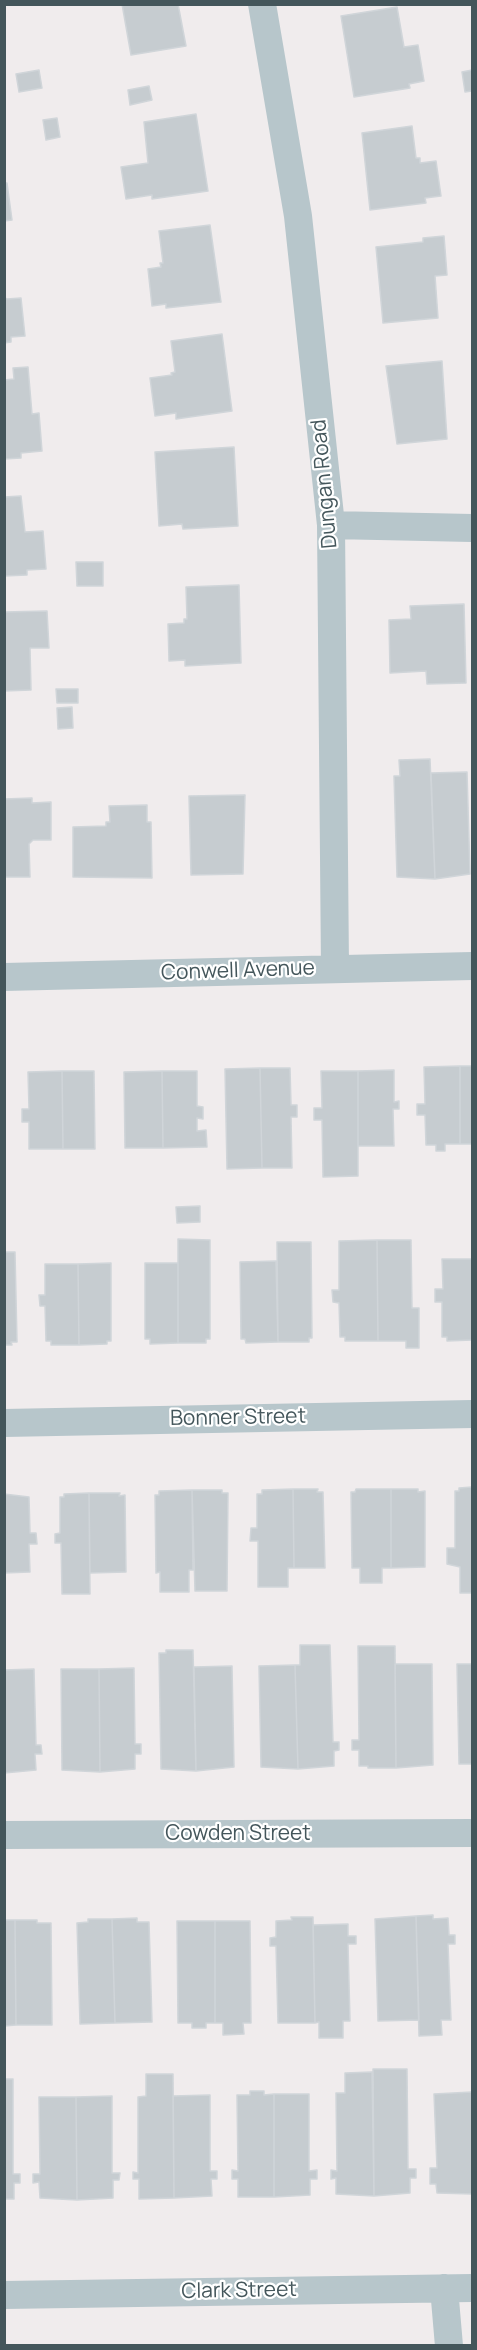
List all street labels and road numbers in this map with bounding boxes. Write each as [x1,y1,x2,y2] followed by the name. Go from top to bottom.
[307,418,343,550] street label: Dungan Road
[161,956,315,986] street label: Conwell Avenue
[170,1404,306,1432] street label: Bonner Street
[165,1821,311,1847] street label: Cowden Street
[181,2277,297,2305] street label: Clark Street

